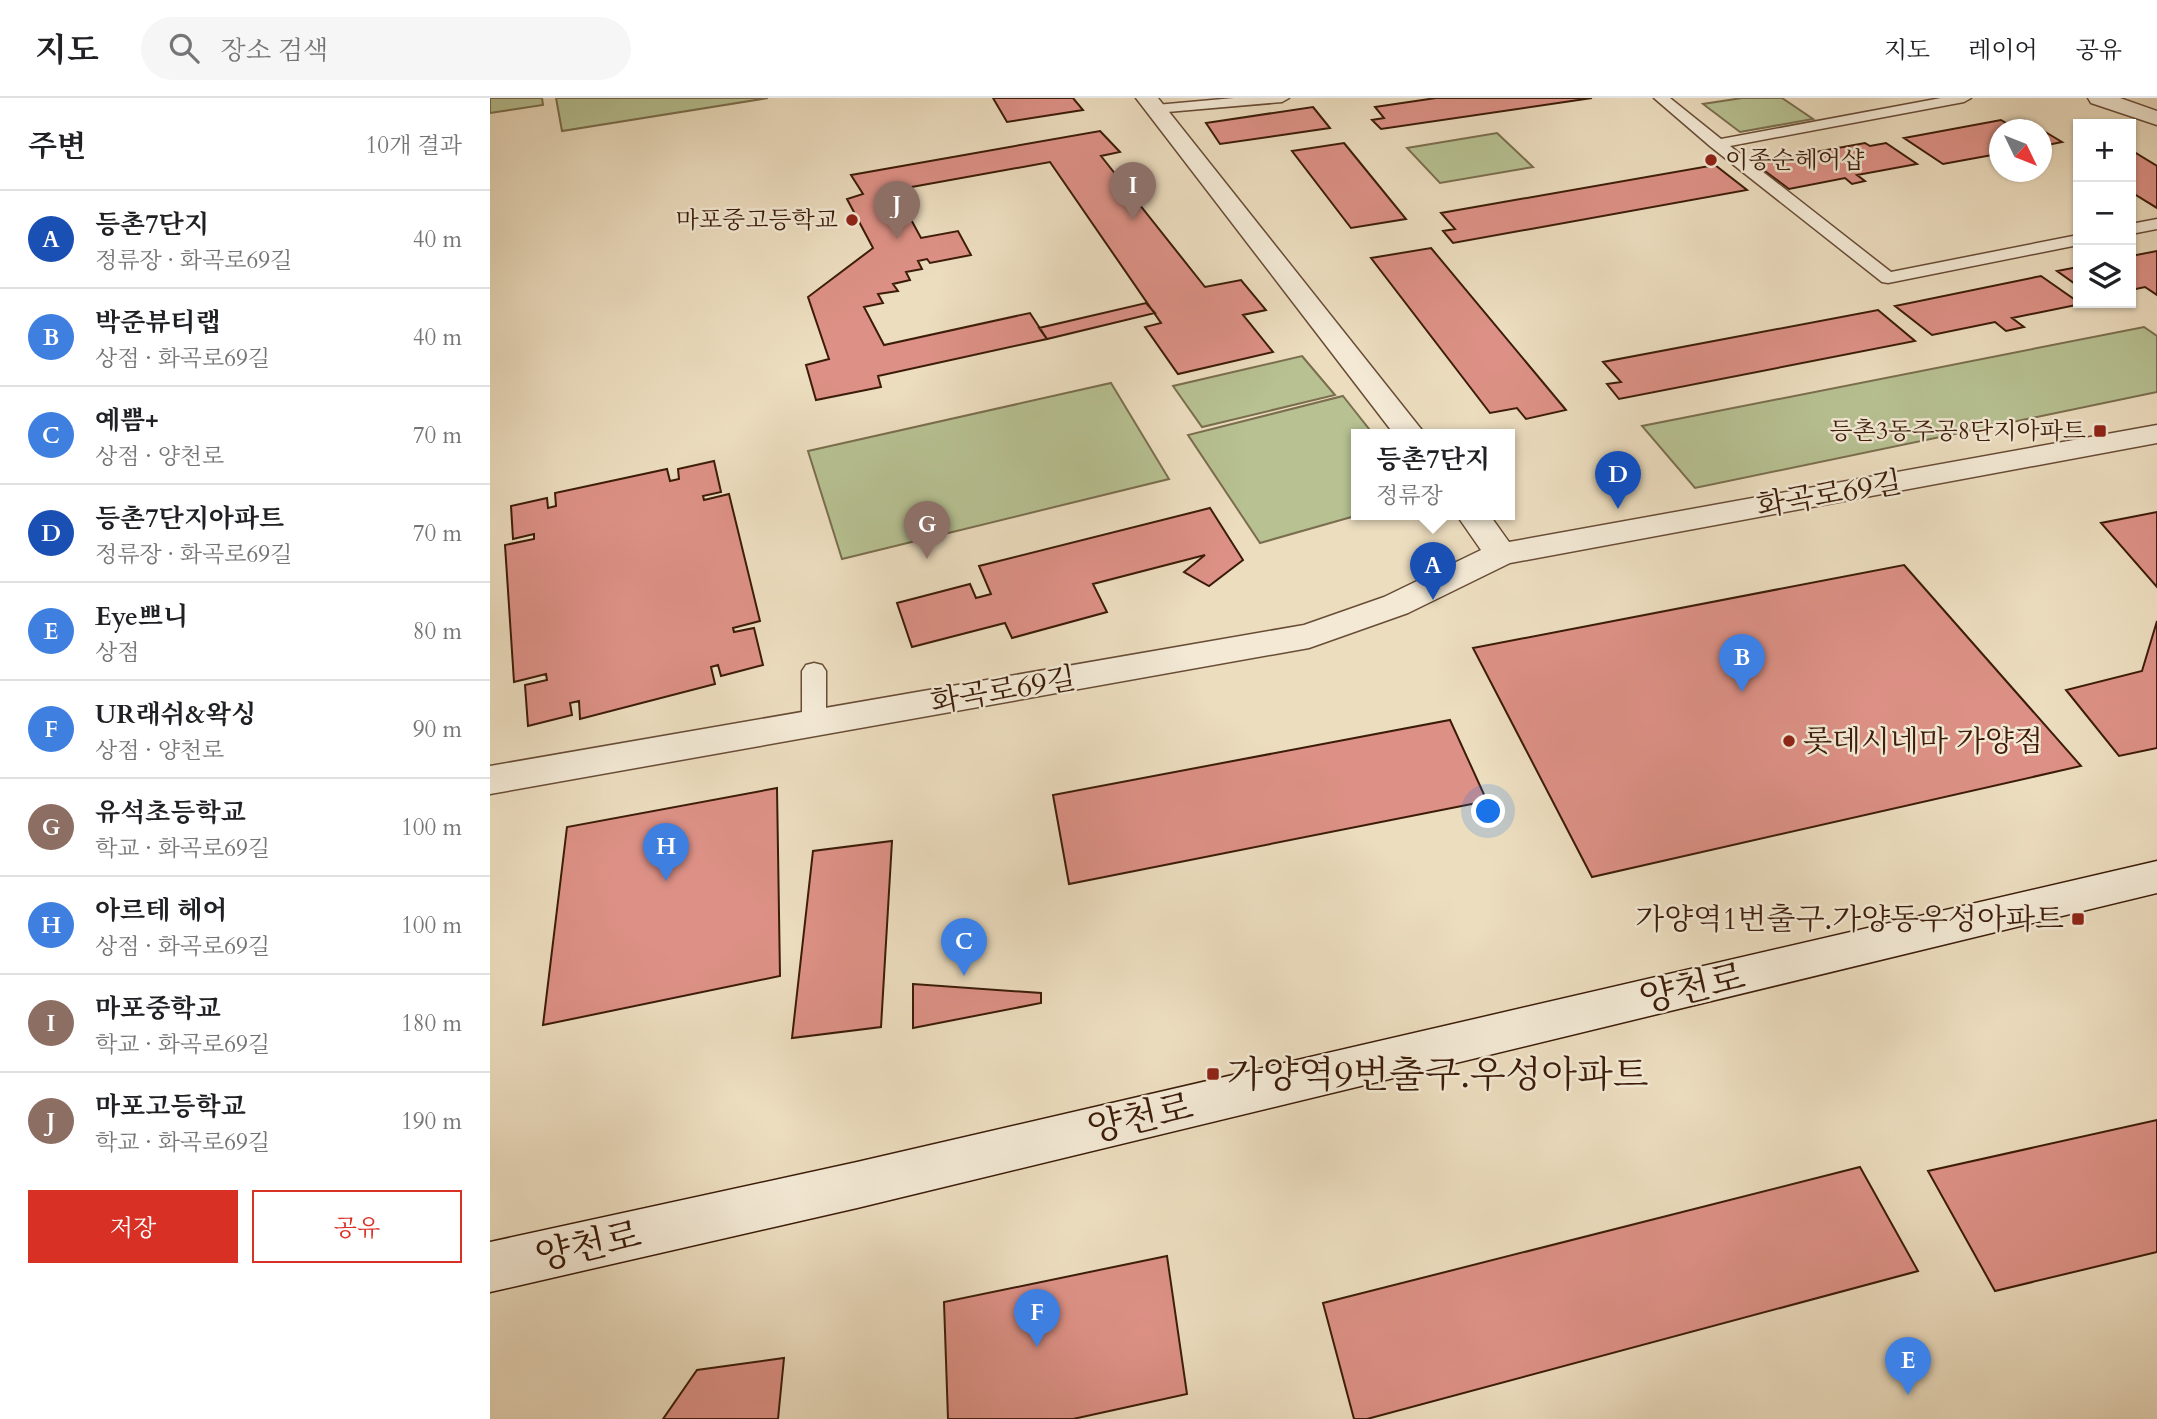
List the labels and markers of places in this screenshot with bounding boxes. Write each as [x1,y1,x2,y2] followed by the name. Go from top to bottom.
[1725,144,1865,177] place label: 이종순헤어샵
[1703,152,1719,168] marker: 이종순헤어샵
[1110,162,1156,220] pin: I
[874,181,920,239] pin: J
[676,204,838,237] place label: 마포중고등학교
[844,212,860,228] marker: 마포중고등학교
[1830,415,2086,448] place label: 등촌3동주공8단지아파트
[2092,423,2108,439] marker: 등촌3동주공8단지아파트
[1595,451,1641,509] pin: D
[904,501,950,559] pin: G
[1410,542,1456,600] pin: A
[1719,634,1765,692] pin: B
[1803,721,2043,762] place label: 롯데시네마 가양점
[1781,733,1797,749] marker: 롯데시네마 가양점
[643,823,689,881] pin: H
[1635,899,2064,940] place label: 가양역1번출구.가양동우성아파트
[2070,911,2086,927] marker: 가양역1번출구.가양동우성아파트
[941,918,987,976] pin: C
[1227,1050,1649,1100] place label: 가양역9번출구.우성아파트
[1205,1066,1221,1082] marker: 가양역9번출구.우성아파트
[1014,1289,1060,1347] pin: F
[1885,1337,1931,1395] pin: E

